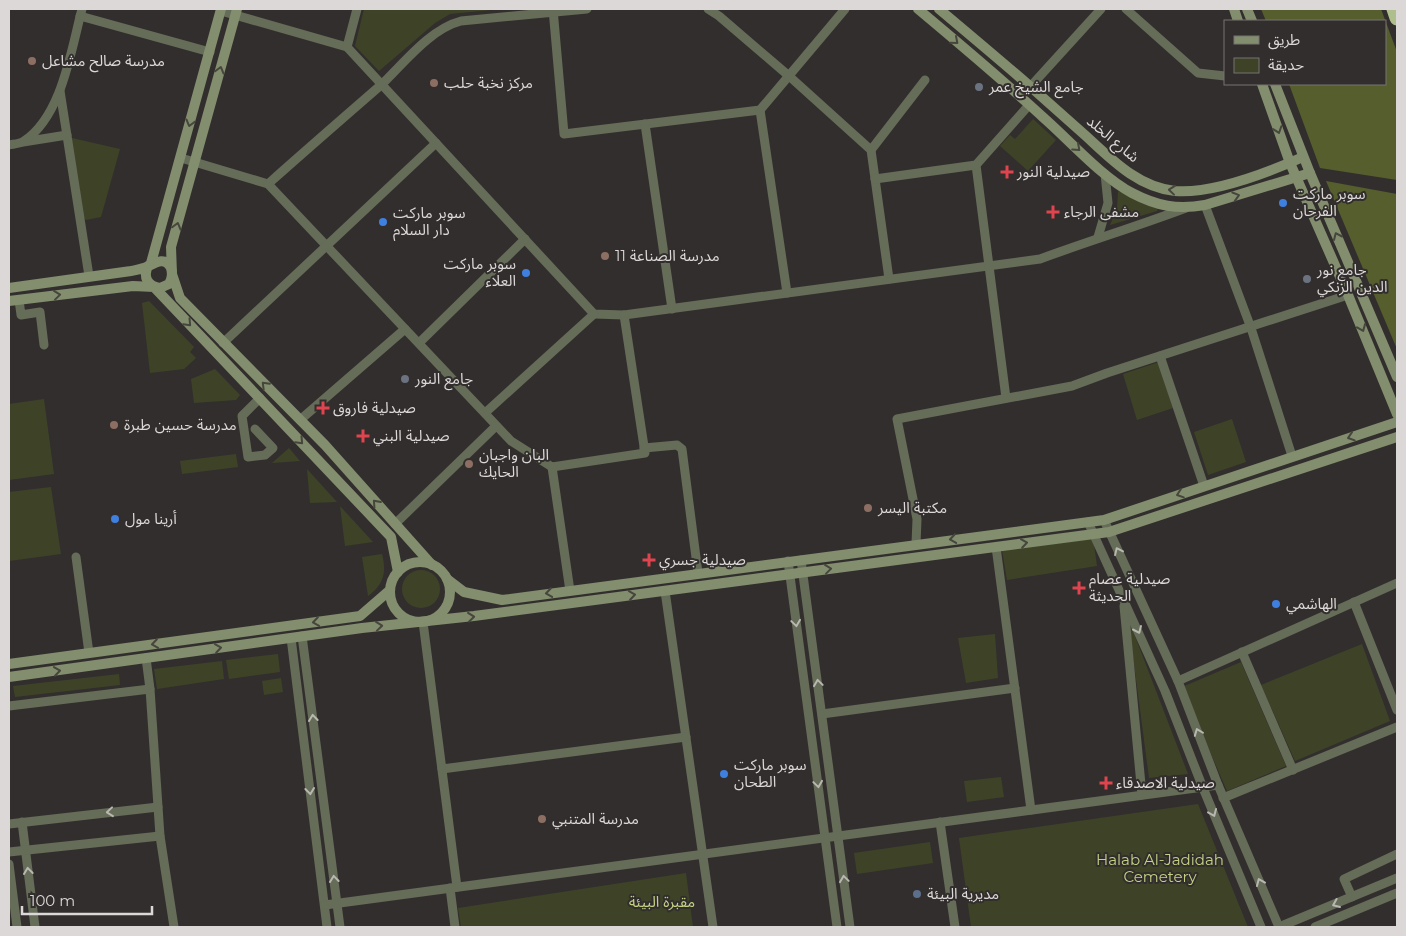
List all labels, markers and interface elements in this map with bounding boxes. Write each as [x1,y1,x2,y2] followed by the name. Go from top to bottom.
[1224,20,1386,85] legend
[1268,30,1300,50] text: طريق
[949,35,958,43] one-way arrow
[42,51,165,73] place label: مدرسة صالح مشاعل
[26,55,38,67] marker: مدرسة صالح مشاعل
[1268,55,1304,74] text: حديقة
[215,66,225,74] one-way arrow
[444,73,533,92] place label: مركز نخبة حلب
[428,77,440,89] marker: مركز نخبة حلب
[988,77,1084,99] place label: جامع الشيخ عمر
[973,81,985,93] marker: جامع الشيخ عمر
[1081,111,1144,168] street label: شارع الخلد
[185,119,196,128] one-way arrow
[1272,125,1282,133] one-way arrow
[1071,142,1080,151] one-way arrow
[1016,162,1090,181] place label: صيدلية النور
[1001,166,1013,178] marker: صيدلية النور
[1293,184,1366,220] place label: سوبر ماركت الفرحان
[1168,185,1176,196] one-way arrow
[1232,191,1240,201] one-way arrow
[1277,197,1289,209] marker: سوبر ماركت الفرحان
[1064,202,1139,221] place label: مشفى الرجاء
[393,203,466,241] place label: سوبر ماركت دار السلام
[1046,205,1060,219] marker: مشفى الرجاء
[377,216,389,228] marker: سوبر ماركت دار السلام
[171,222,182,231] one-way arrow
[1332,232,1343,241] one-way arrow
[615,246,720,265] place label: مدرسة الصناعة 11
[599,250,611,262] marker: مدرسة الصناعة 11
[444,254,516,290] place label: سوبر ماركت العلاء
[1316,260,1387,298] place label: جامع نور الدين الزنكي
[520,267,532,279] marker: سوبر ماركت العلاء
[1301,273,1313,285] marker: جامع نور الدين الزنكي
[53,290,61,301] one-way arrow
[182,317,191,326] one-way arrow
[1355,323,1366,332] one-way arrow
[414,369,473,391] place label: جامع النور
[399,373,411,385] marker: جامع النور
[262,382,271,391] one-way arrow
[333,398,416,417] place label: صيدلية فاروق
[317,402,329,414] marker: صيدلية فاروق
[124,415,237,434] place label: مدرسة حسين طبرة
[108,419,120,431] marker: مدرسة حسين طبرة
[373,426,450,447] place label: صيدلية البني
[357,430,369,442] marker: صيدلية البني
[1347,431,1356,441] one-way arrow
[294,435,303,444] one-way arrow
[479,445,549,481] place label: البان واجبان الحايك
[463,458,475,470] marker: البان واجبان الحايك
[1177,488,1185,498] one-way arrow
[877,498,947,517] place label: مكتبة اليسر
[373,499,382,508] one-way arrow
[862,502,874,514] marker: مكتبة اليسر
[125,509,177,528] place label: أرينا مول
[109,513,121,525] marker: أرينا مول
[949,534,958,544] one-way arrow
[1020,539,1028,549] one-way arrow
[1115,548,1125,557] one-way arrow
[659,550,746,571] place label: صيدلية جسري
[643,554,655,566] marker: صيدلية جسري
[824,564,832,575] one-way arrow
[1089,569,1170,605] place label: صيدلية عصام الحديثة
[1073,582,1085,594] marker: صيدلية عصام الحديثة
[545,587,553,598] one-way arrow
[628,591,637,601] one-way arrow
[1286,594,1337,615] place label: الهاشمي
[1270,598,1282,610] marker: الهاشمي
[468,612,476,623] one-way arrow
[312,616,320,627] one-way arrow
[791,618,801,627] one-way arrow
[375,621,383,632] one-way arrow
[1131,625,1142,634] one-way arrow
[151,638,159,649] one-way arrow
[214,643,222,654] one-way arrow
[53,666,61,676] one-way arrow
[813,679,824,687] one-way arrow
[308,713,319,721] one-way arrow
[1194,728,1204,737] one-way arrow
[734,755,807,791] place label: سوبر ماركت الطحان
[718,768,730,780] marker: سوبر ماركت الطحان
[1116,773,1215,792] place label: صيدلية الاصدقاء
[1100,777,1112,789] marker: صيدلية الاصدقاء
[812,780,823,788] one-way arrow
[304,787,315,795] one-way arrow
[106,806,114,817] one-way arrow
[1207,808,1218,817] one-way arrow
[552,809,639,830] place label: مدرسة المتنبي
[536,813,548,825] marker: مدرسة المتنبي
[1096,850,1224,886] park label: Halab Al-Jadidah Cemetery
[23,867,34,875] one-way arrow
[329,875,340,883] one-way arrow
[839,875,850,883] one-way arrow
[1255,878,1266,887] one-way arrow
[22,884,152,916] scale bar
[927,884,999,903] place label: مديرية البيئة
[911,888,923,900] marker: مديرية البيئة
[30,891,75,910] text: 100 m
[629,892,695,911] park label: مقبرة البيئة
[1332,897,1341,908] one-way arrow

